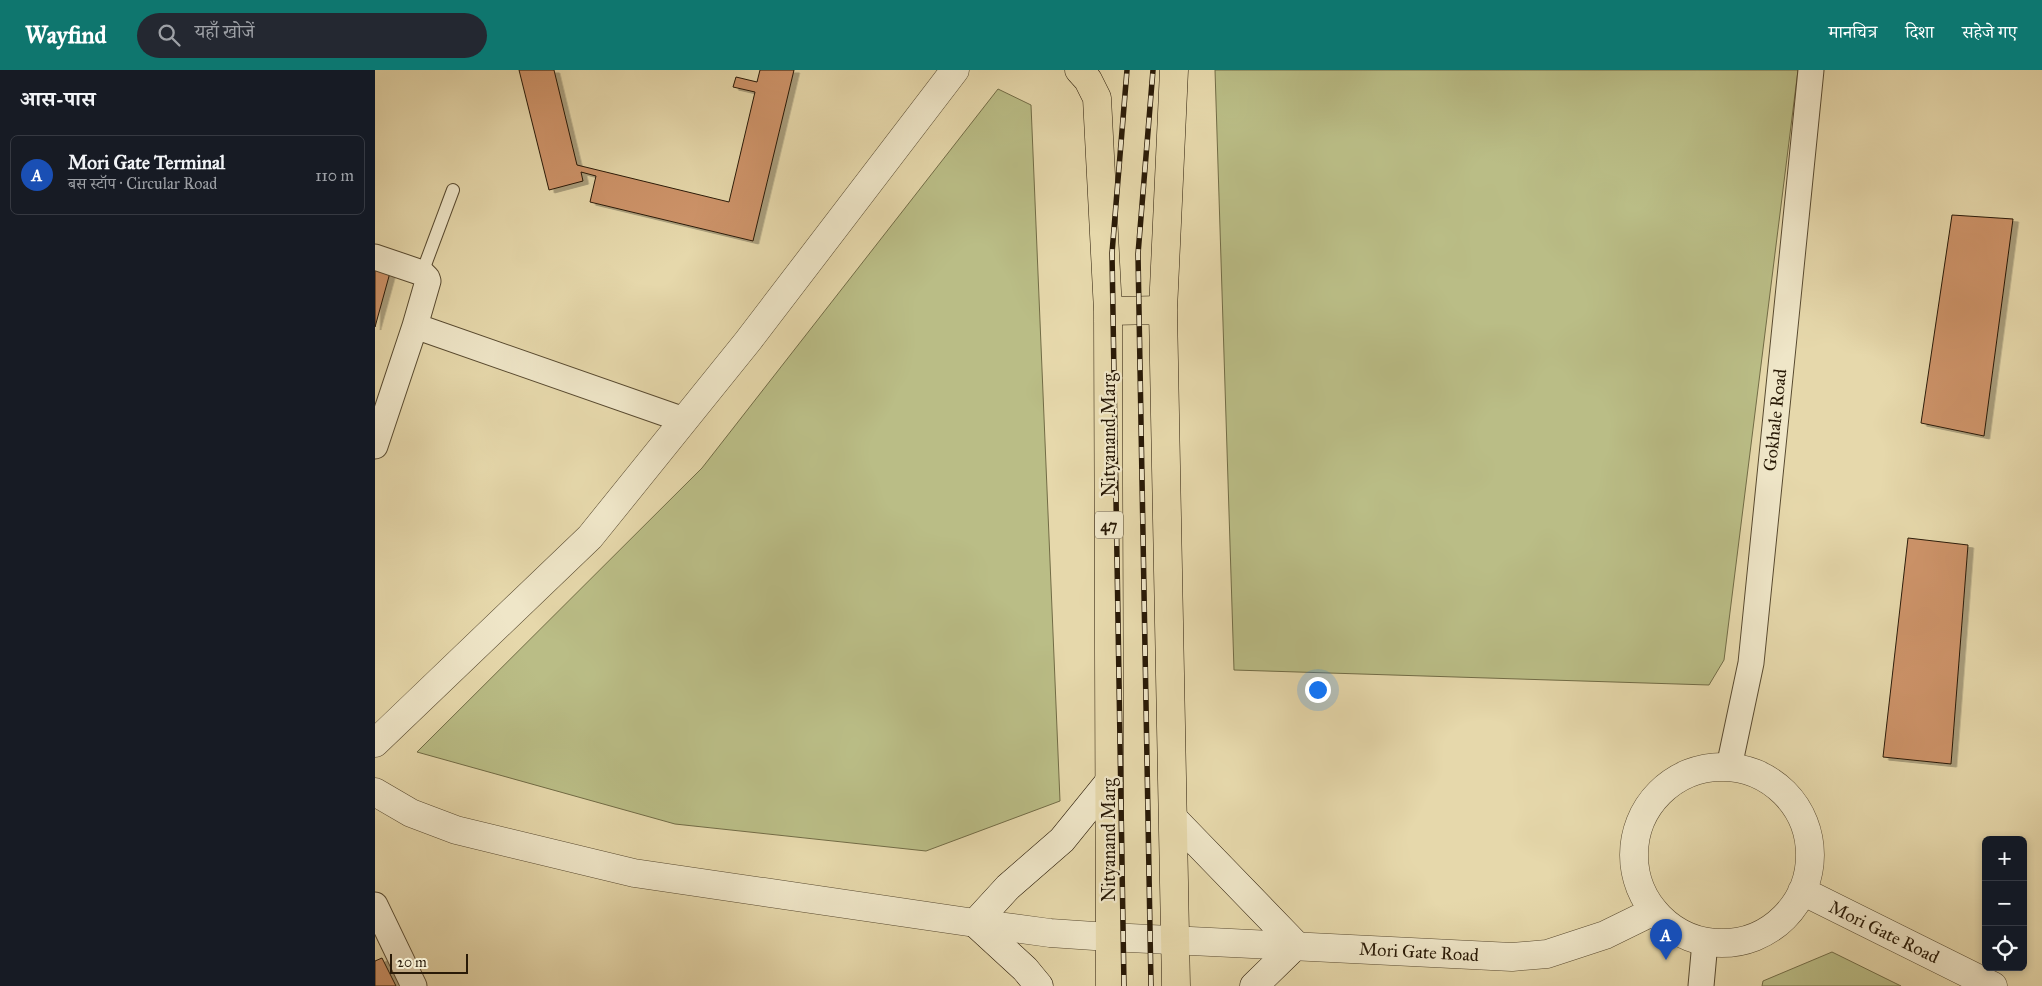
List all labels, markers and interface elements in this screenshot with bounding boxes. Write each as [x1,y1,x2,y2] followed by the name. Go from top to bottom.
[137,13,487,58] search box
[25,20,107,50] text: Wayfind
[195,20,254,43] text: यहाँ खोजें
[155,21,183,49] icon: search
[1829,21,1877,43] text: मानचित्र
[1905,21,1934,43] text: दिशा
[1962,21,2017,43] text: सहेजे गए
[20,86,95,112] text: आस-पास
[68,151,225,174] text: Mori Gate Terminal
[32,166,42,185] text: A
[315,166,354,185] text: 110 m
[68,174,217,193] text: बस स्टॉप · Circular Road
[1759,368,1791,472] street label: Gokhale Road
[1098,373,1121,497] street label: Nityanand Marg
[1095,512,1123,538] road number: 47
[1305,677,1331,703] your location
[1098,778,1121,902] street label: Nityanand Marg
[1982,836,2027,971] map controls
[1982,836,2027,881] button: +
[1982,881,2027,926] button: −
[1825,896,1943,968] street label: Mori Gate Road
[1650,919,1682,960] pin: A
[1982,926,2027,971] button: locate
[1359,938,1479,966] street label: Mori Gate Road
[390,951,467,974] scale bar
[397,954,427,971] text: 20 m

